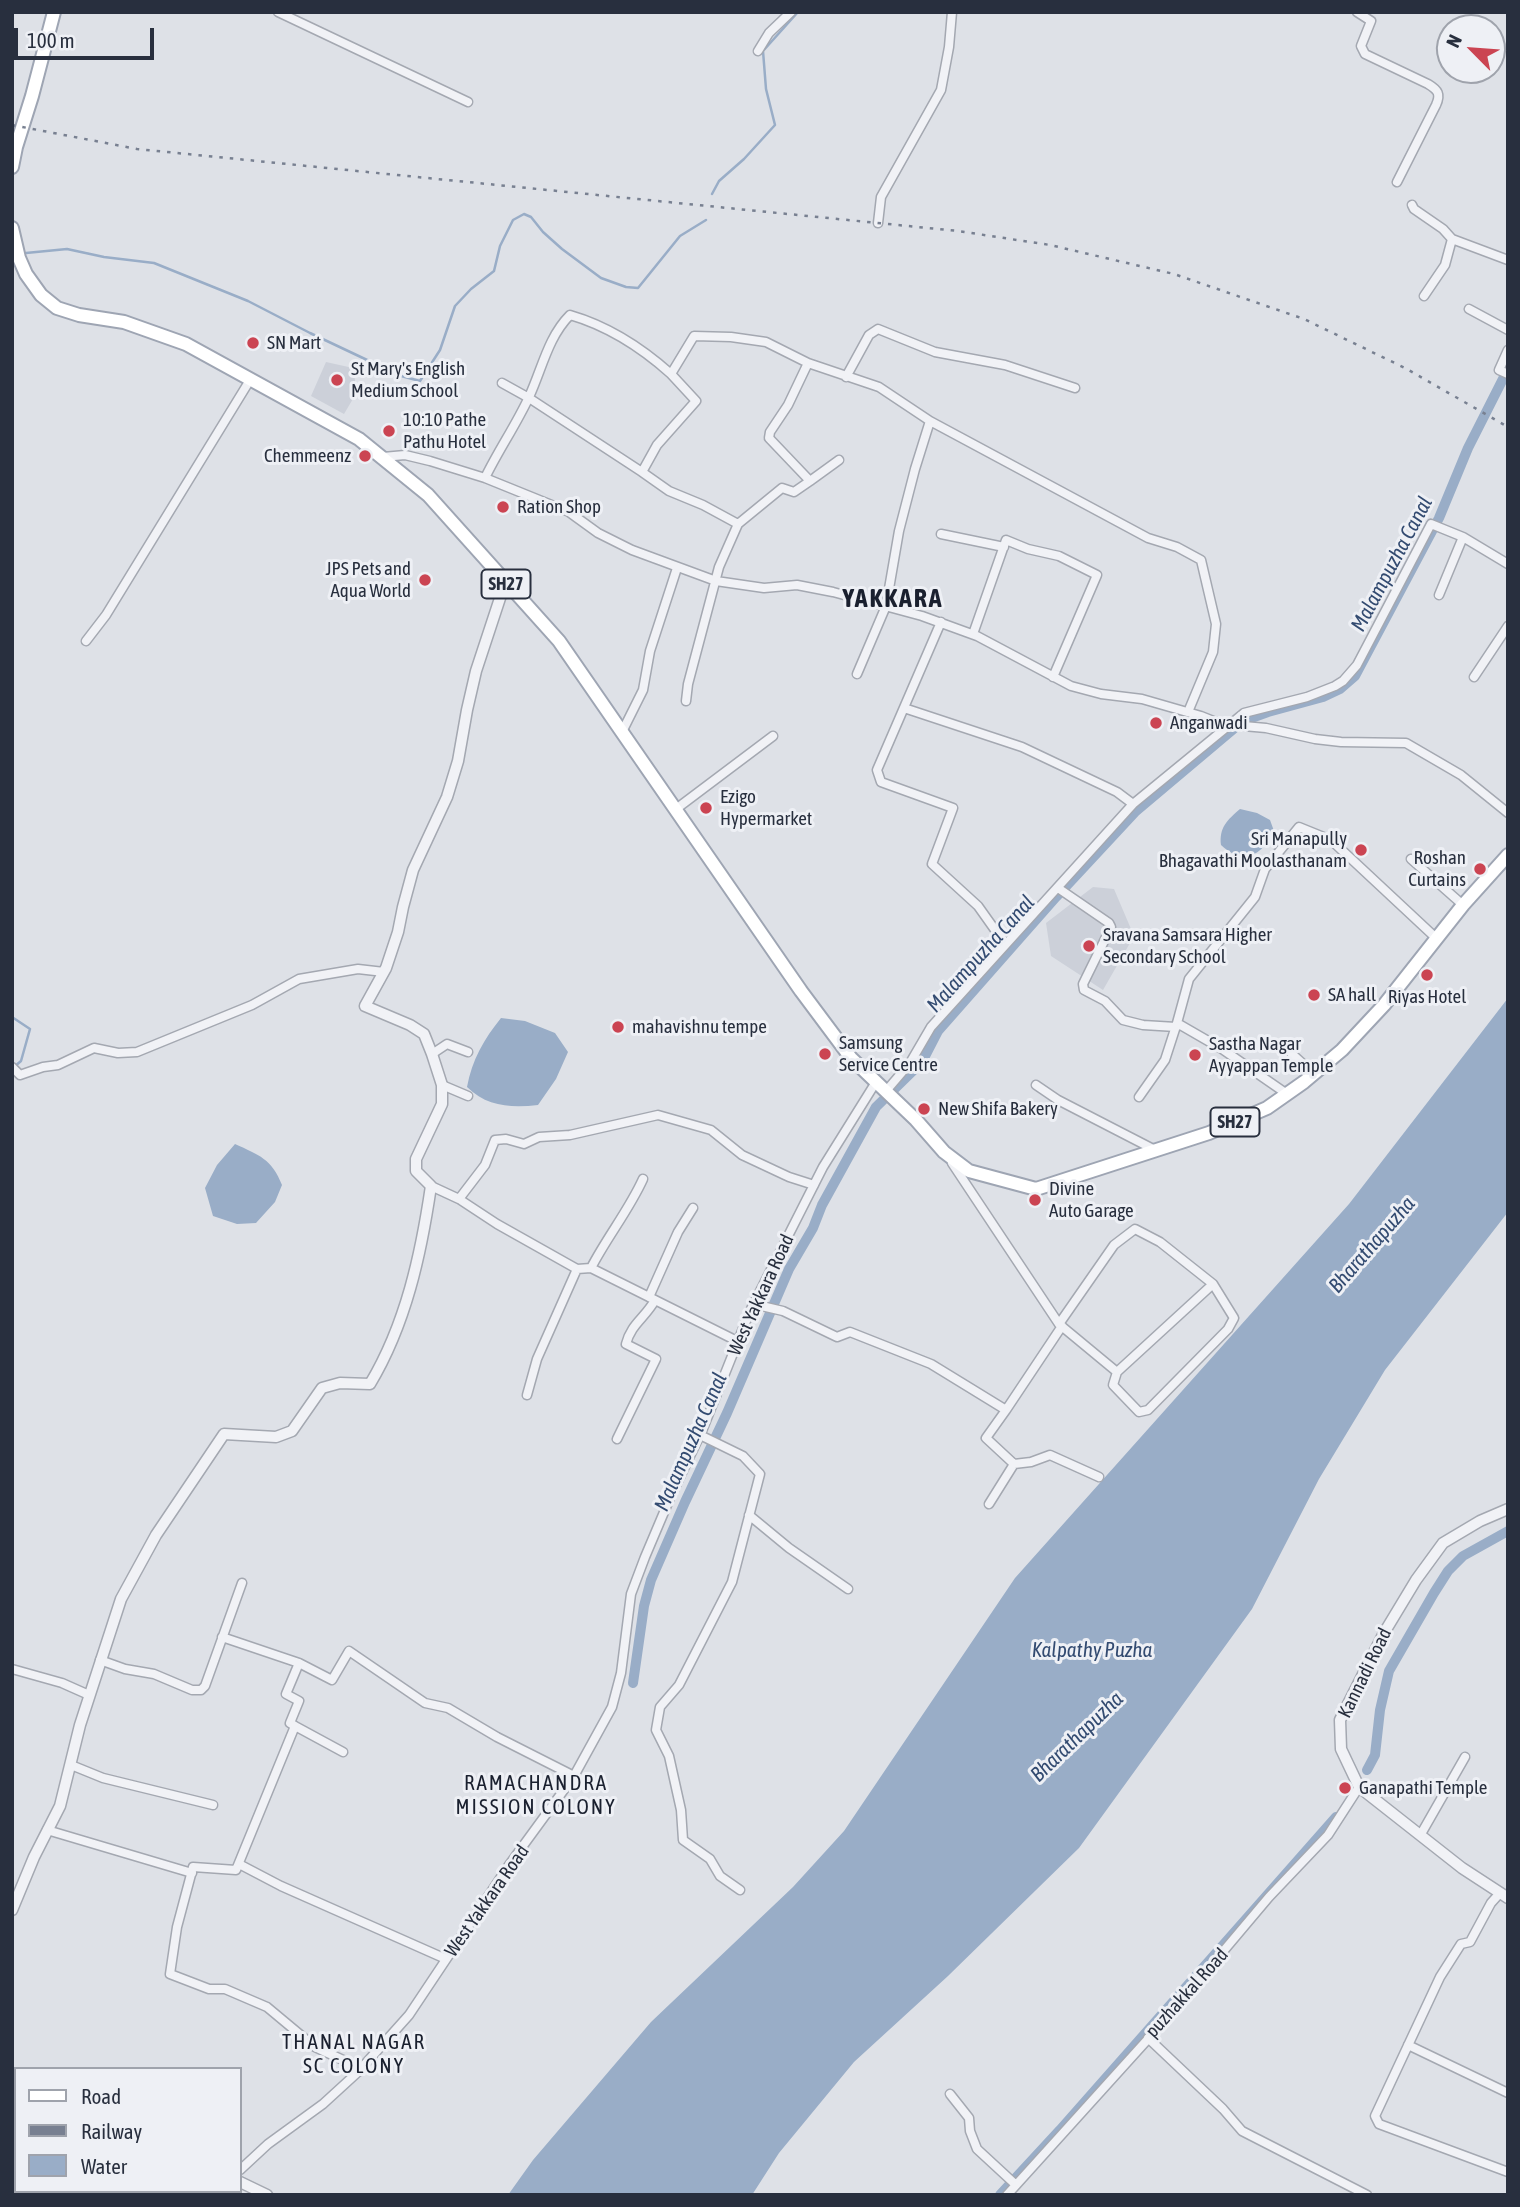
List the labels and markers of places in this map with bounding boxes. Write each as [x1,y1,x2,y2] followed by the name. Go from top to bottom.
[267,332,321,354] place label: SN Mart
[245,335,261,351] marker: SN Mart
[351,358,465,402] place label: St Mary's English Medium School
[329,372,345,388] marker: St Mary's English Medium School
[403,409,486,453] place label: 10:10 Pathe Pathu Hotel
[381,423,397,439] marker: 10:10 Pathe Pathu Hotel
[264,445,351,467] place label: Chemmeenz
[357,448,373,464] marker: Chemmeenz
[517,496,601,518] place label: Ration Shop
[495,499,511,515] marker: Ration Shop
[325,558,411,602] place label: JPS Pets and Aqua World
[417,572,433,588] marker: JPS Pets and Aqua World
[1170,712,1248,734] place label: Anganwadi
[1148,715,1164,731] marker: Anganwadi
[720,786,812,830] place label: Ezigo Hypermarket
[698,800,714,816] marker: Ezigo Hypermarket
[1159,828,1347,872] place label: Sri Manapully Bhagavathi Moolasthanam
[1353,842,1369,858] marker: Sri Manapully Bhagavathi Moolasthanam
[1408,847,1466,891] place label: Roshan Curtains
[1472,861,1488,877] marker: Roshan Curtains
[1103,924,1272,968] place label: Sravana Samsara Higher Secondary School
[1081,938,1097,954] marker: Sravana Samsara Higher Secondary School
[1419,967,1435,983] marker: Riyas Hotel
[1328,984,1376,1006] place label: SA hall
[1388,986,1466,1008] place label: Riyas Hotel
[1306,987,1322,1003] marker: SA hall
[632,1016,767,1038] place label: mahavishnu tempe
[610,1019,626,1035] marker: mahavishnu tempe
[839,1032,938,1076] place label: Samsung Service Centre
[1209,1033,1333,1077] place label: Sastha Nagar Ayyappan Temple
[817,1046,833,1062] marker: Samsung Service Centre
[1187,1047,1203,1063] marker: Sastha Nagar Ayyappan Temple
[938,1098,1058,1120] place label: New Shifa Bakery
[916,1101,932,1117] marker: New Shifa Bakery
[1049,1178,1134,1222] place label: Divine Auto Garage
[1027,1192,1043,1208] marker: Divine Auto Garage
[1359,1777,1487,1799] place label: Ganapathi Temple
[1337,1780,1353,1796] marker: Ganapathi Temple

